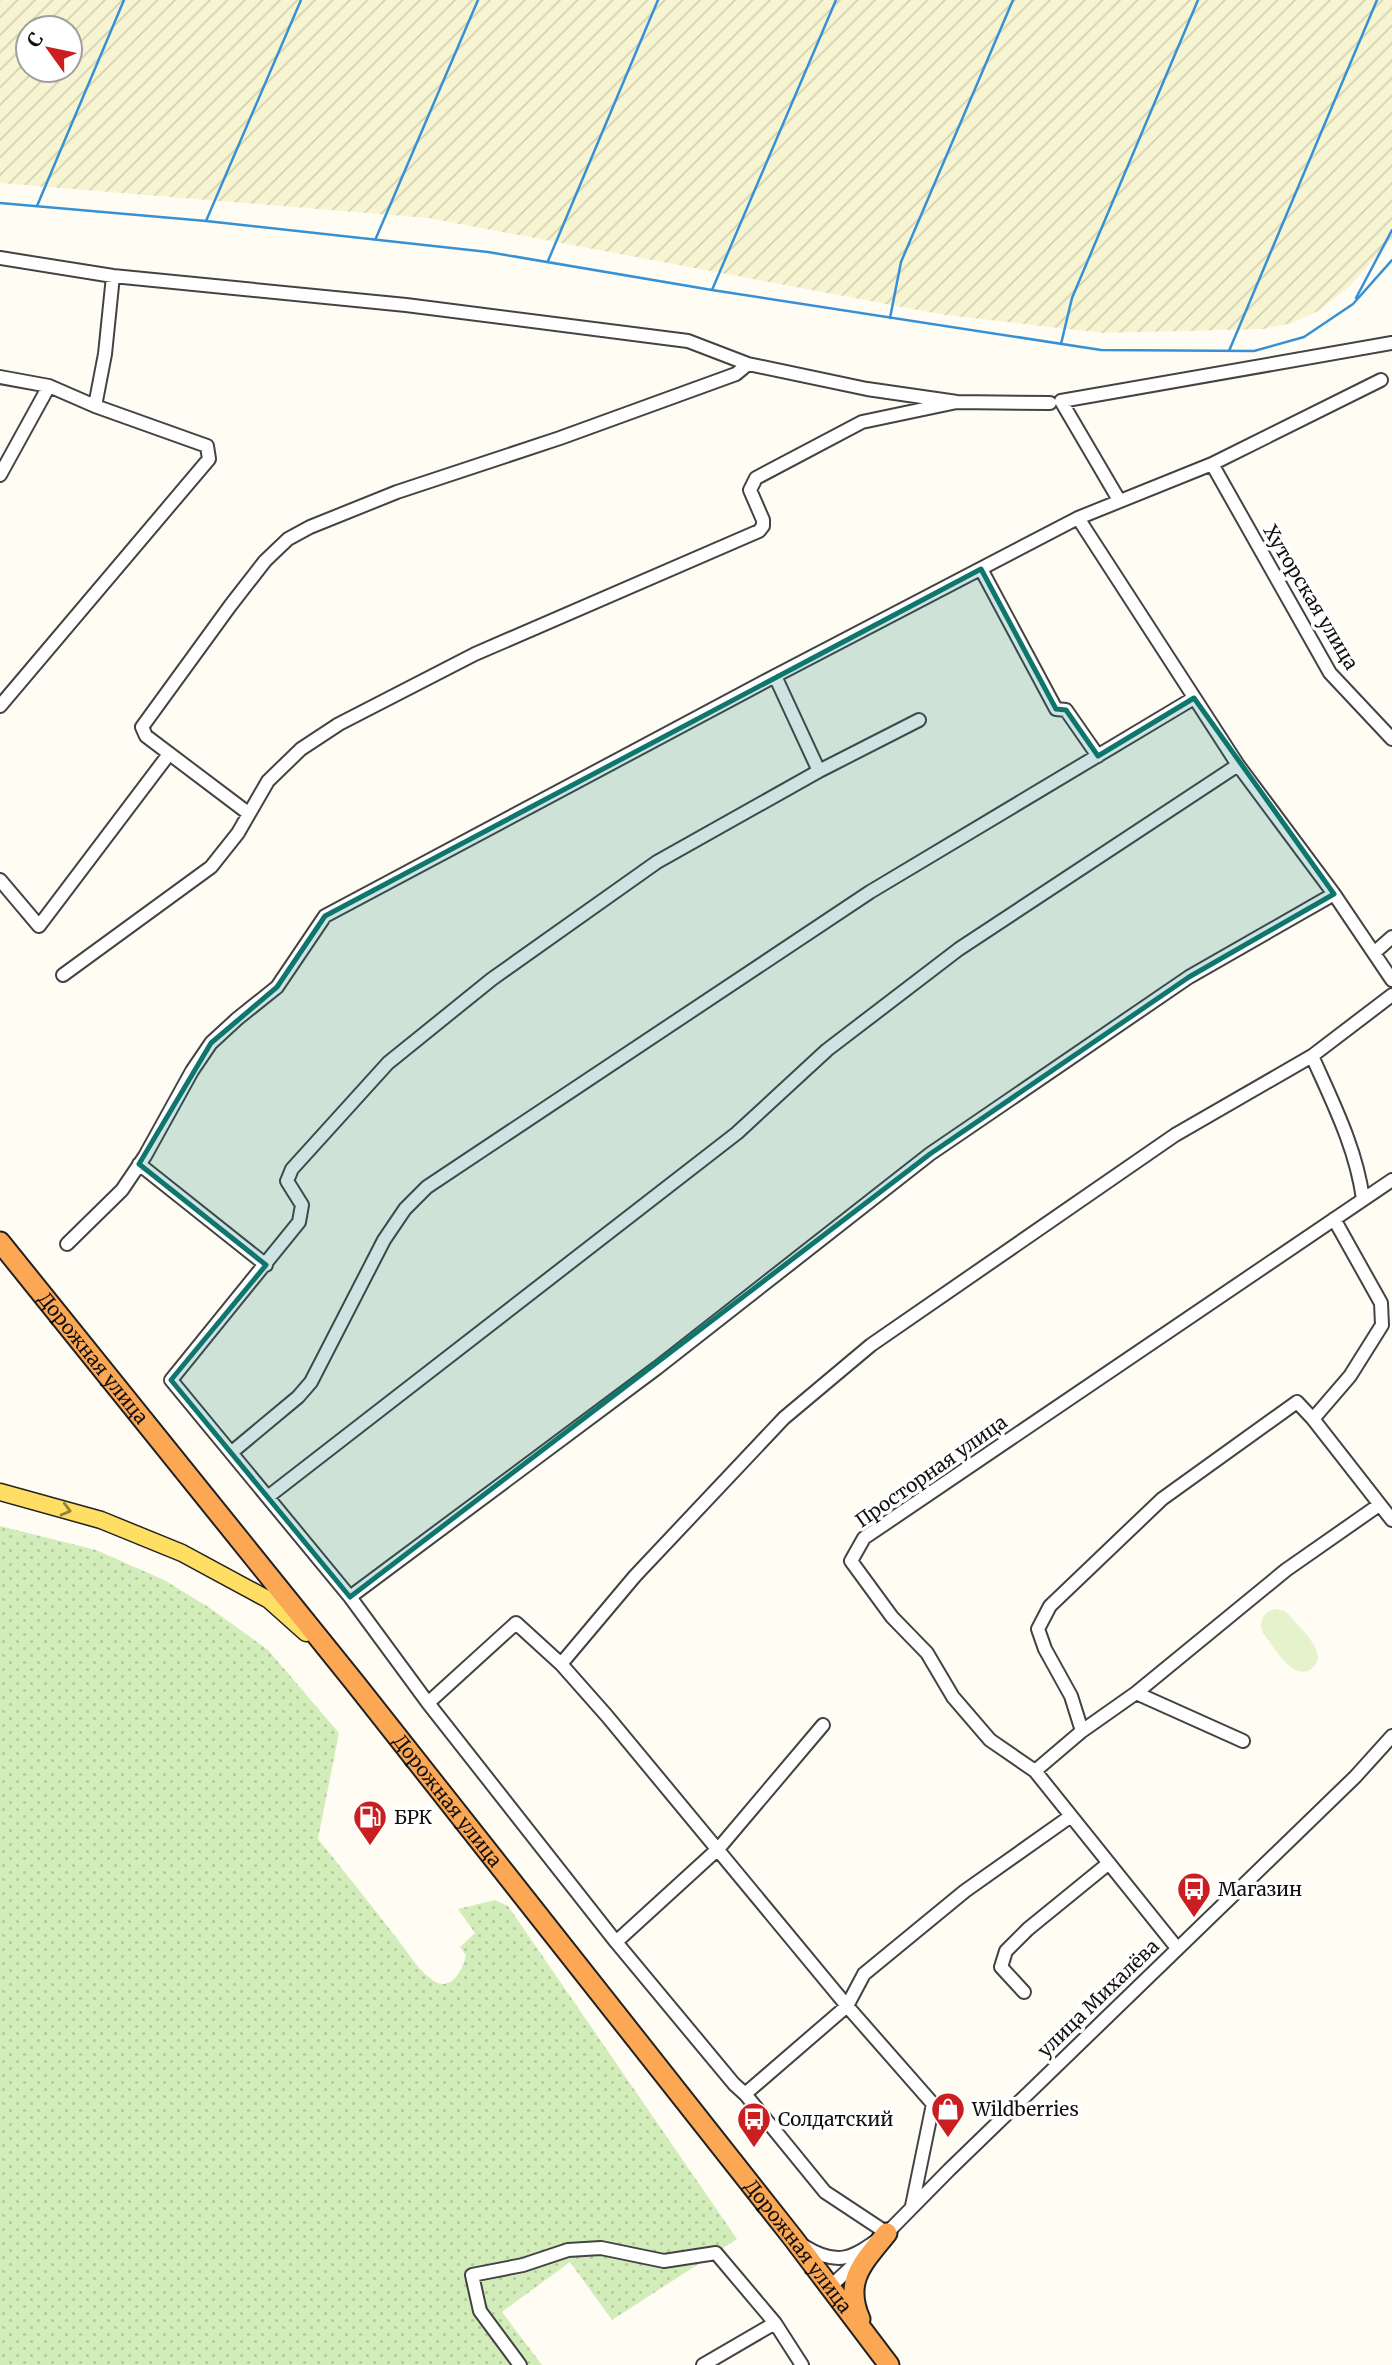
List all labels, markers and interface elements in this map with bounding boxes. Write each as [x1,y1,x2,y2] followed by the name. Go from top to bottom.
[14,14,84,84] north arrow
[21,28,48,52] text: С
[1258,520,1364,674] street label: Хуторская улица
[33,1287,154,1429] street label: Дорожная улица
[851,1410,1011,1532] street label: Просторная улица
[59,1502,71,1516] one-way arrow
[388,1730,507,1872] street label: Дорожная улица
[351,1798,389,1847] fuel station icon: БРК
[394,1805,433,1829] place label: БРК
[1175,1870,1213,1919] bus stop icon: Магазин
[1218,1877,1302,1901] place label: Магазин
[1032,1934,1164,2062] street label: улица Михалёва
[929,2090,967,2139] shop icon: Wildberries
[971,2097,1079,2121] place label: Wildberries
[735,2100,773,2149] bus stop icon: Солдатский
[778,2107,894,2131] place label: Солдатский
[739,2175,857,2318] street label: Дорожная улица

